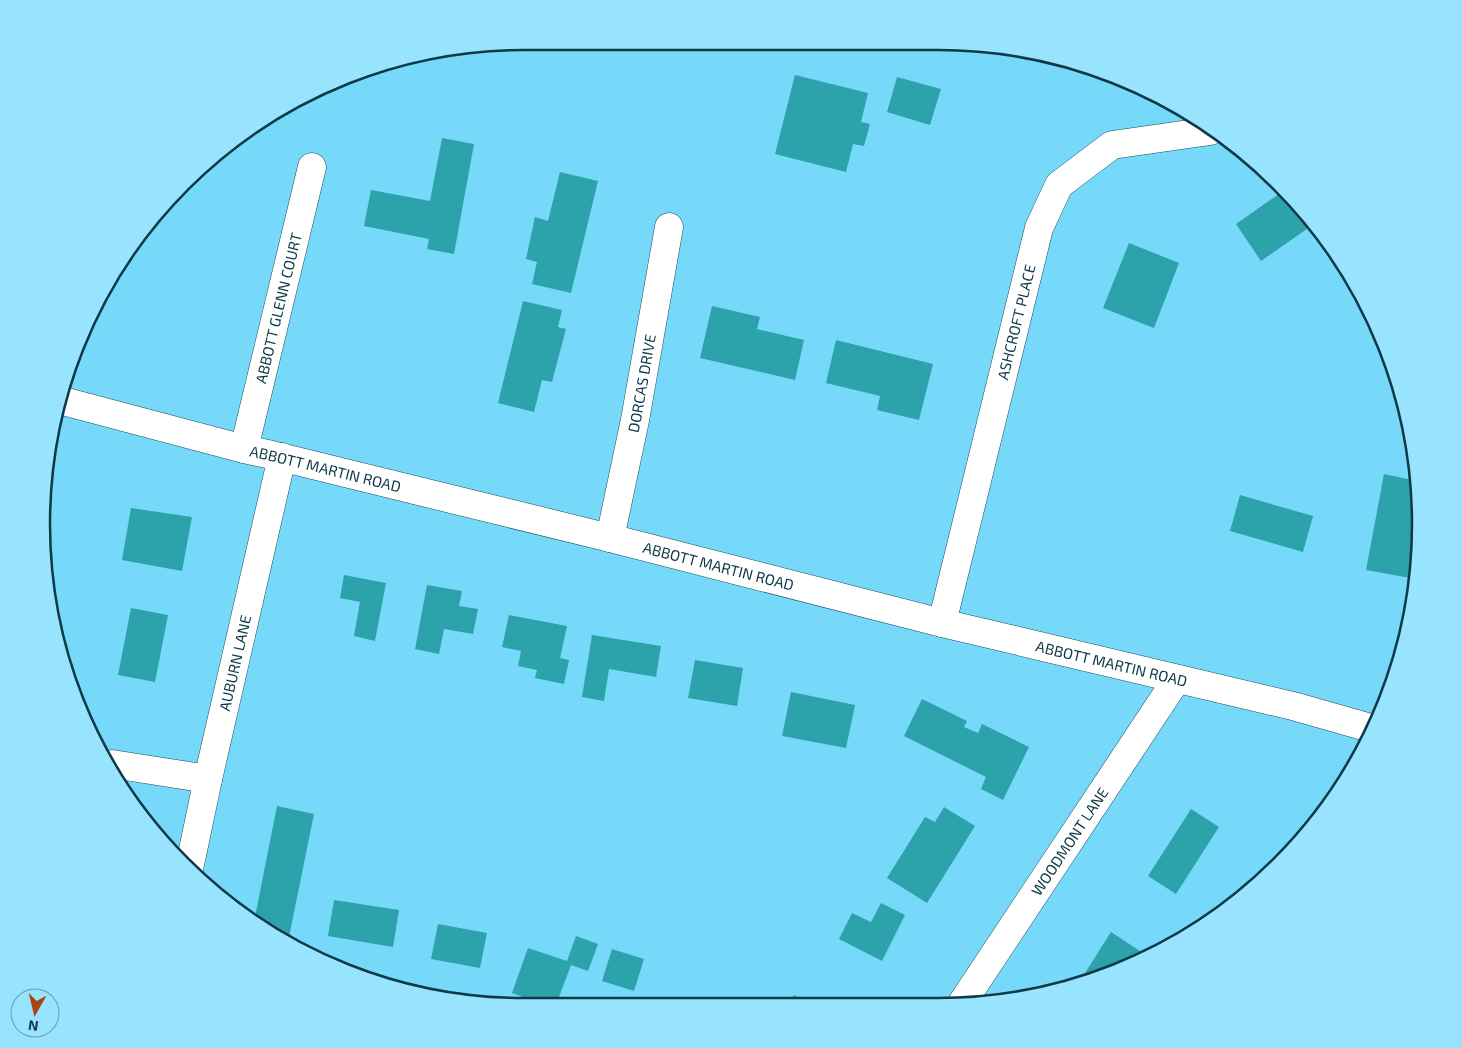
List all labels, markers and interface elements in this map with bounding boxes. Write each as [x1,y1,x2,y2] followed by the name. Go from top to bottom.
[251,231,305,385] street label: ABBOTT GLENN COURT
[993,262,1039,382] street label: ASHCROFT PLACE
[624,333,659,434] street label: DORCAS DRIVE
[248,442,403,495] street label: ABBOTT MARTIN ROAD
[641,538,796,594] street label: ABBOTT MARTIN ROAD
[215,613,254,713] street label: AUBURN LANE
[1034,637,1189,690] street label: ABBOTT MARTIN ROAD
[1027,784,1112,899] street label: WOODMONT LANE
[10,988,60,1038] north arrow
[27,1017,39,1035] text: N

